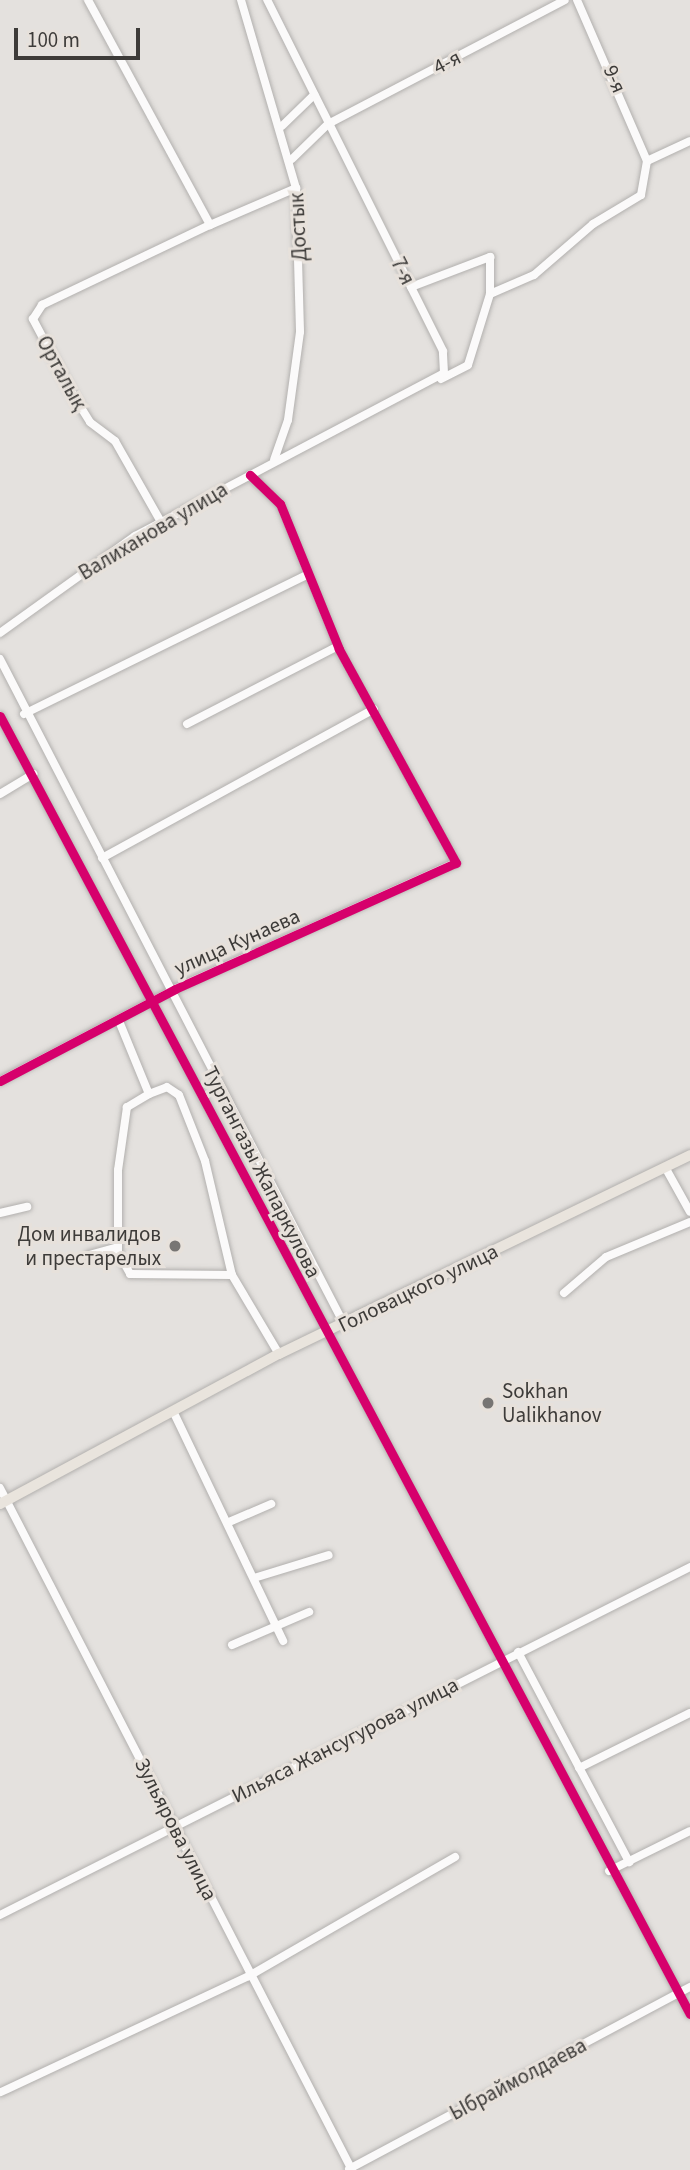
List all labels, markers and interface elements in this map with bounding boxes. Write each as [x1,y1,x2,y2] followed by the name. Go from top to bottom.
[18,14,144,58] scale bar
[27,25,80,55] text: 100 m
[429,45,465,79] street label: 4-я
[598,61,632,97] street label: 9-я
[284,192,312,262] street label: Достык
[386,253,420,289] street label: 7-я
[31,331,93,415] street label: Орталық
[74,477,232,585] street label: Валиханова улица
[170,903,304,981] street label: улица Кунаева
[198,1062,326,1282] street label: Тургангазы Жапаркулова
[17,1221,161,1271] place label: Дом инвалидов и престарелых
[167,1238,183,1254] marker: Дом инвалидов и престарелых
[334,1238,502,1338] street label: Головацкого улица
[502,1378,602,1428] place label: Sokhan Ualikhanov
[480,1395,496,1411] marker: Sokhan Ualikhanov
[227,1672,463,1808] street label: Ильяса Жансугурова улица
[129,1754,223,1904] street label: Зульярова улица
[445,2032,591,2126] street label: Ыбраймолдаева

